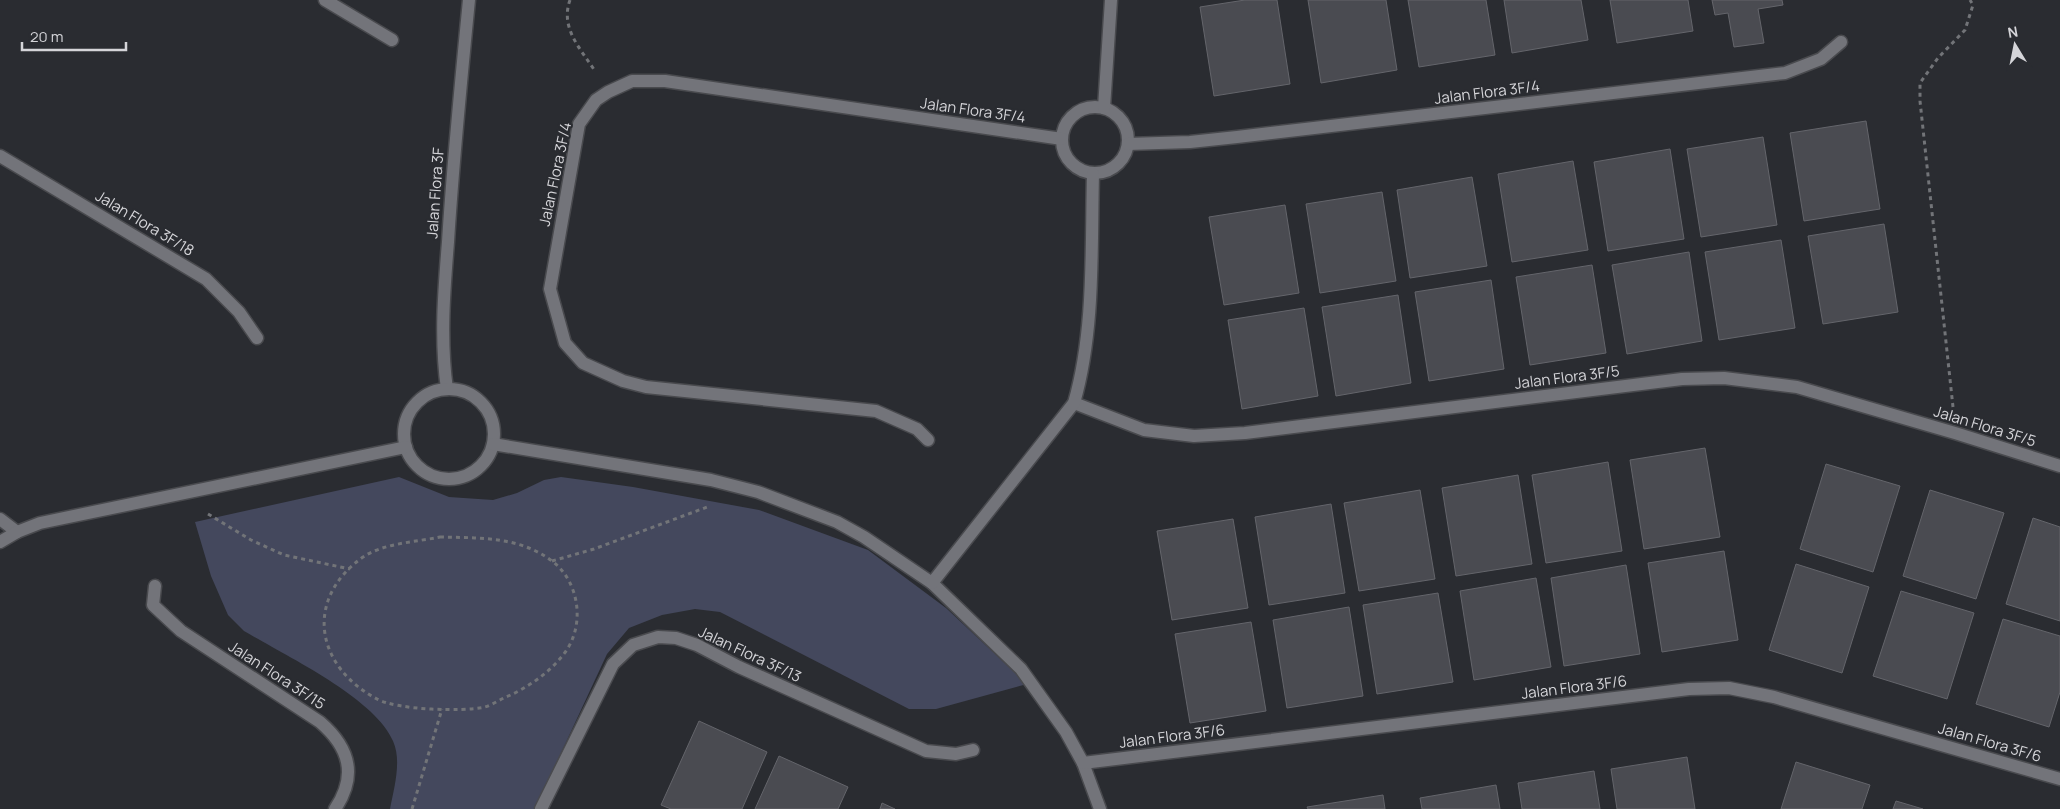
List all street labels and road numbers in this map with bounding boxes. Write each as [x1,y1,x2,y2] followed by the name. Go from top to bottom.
[1433,75,1541,109] street label: Jalan Flora 3F/4
[919,92,1027,128] street label: Jalan Flora 3F/4
[534,120,576,228] street label: Jalan Flora 3F/4
[421,146,449,239] street label: Jalan Flora 3F
[92,185,198,261] street label: Jalan Flora 3F/18
[1513,360,1621,394] street label: Jalan Flora 3F/5
[1931,401,2039,451] street label: Jalan Flora 3F/5
[695,621,805,687] street label: Jalan Flora 3F/13
[224,636,330,714] street label: Jalan Flora 3F/15
[1520,670,1628,704] street label: Jalan Flora 3F/6
[1936,717,2044,767] street label: Jalan Flora 3F/6
[1118,719,1226,753] street label: Jalan Flora 3F/6

